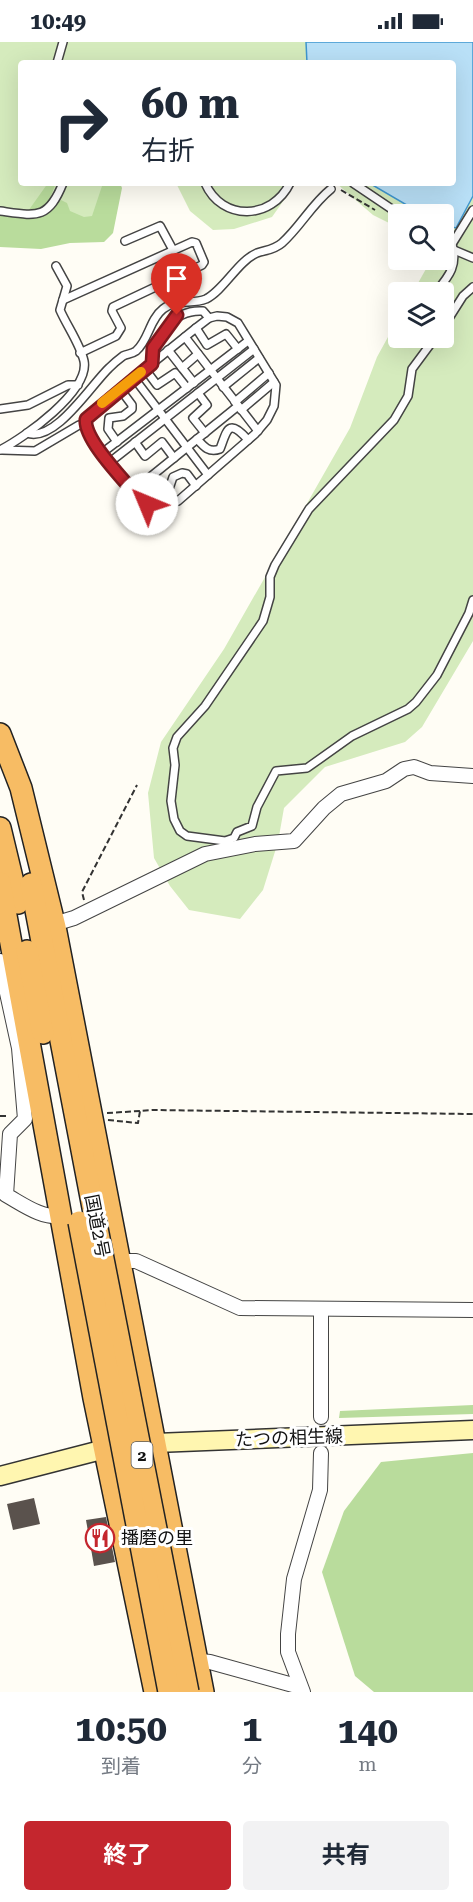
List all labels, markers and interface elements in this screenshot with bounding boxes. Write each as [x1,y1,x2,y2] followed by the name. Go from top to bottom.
[30,9,86,34] text: 10:49
[141,79,239,128] text: 60 m
[42,84,120,162] icon: right
[141,135,195,167] text: 右折
[388,204,454,348] map controls
[388,204,454,270] button: search
[151,253,202,315] pin
[160,262,193,295] icon: arrive
[388,282,454,348] button: layers
[115,472,179,536] position arrow
[81,1192,114,1259] street label: 国道2号
[235,1425,343,1450] street label: たつの相生線
[132,1442,152,1468] road number: 2
[84,1522,116,1554] restaurant icon: 播磨の里
[121,1527,193,1548] place label: 播磨の里
[75,1708,167,1750] text: 10:50
[242,1708,262,1750] text: 1
[337,1710,398,1752] text: 140
[358,1752,377,1776] text: m
[101,1754,141,1778] text: 到着
[242,1754,262,1778] text: 分
[24,1821,231,1890] button: 終了
[243,1821,449,1890] button: 共有

